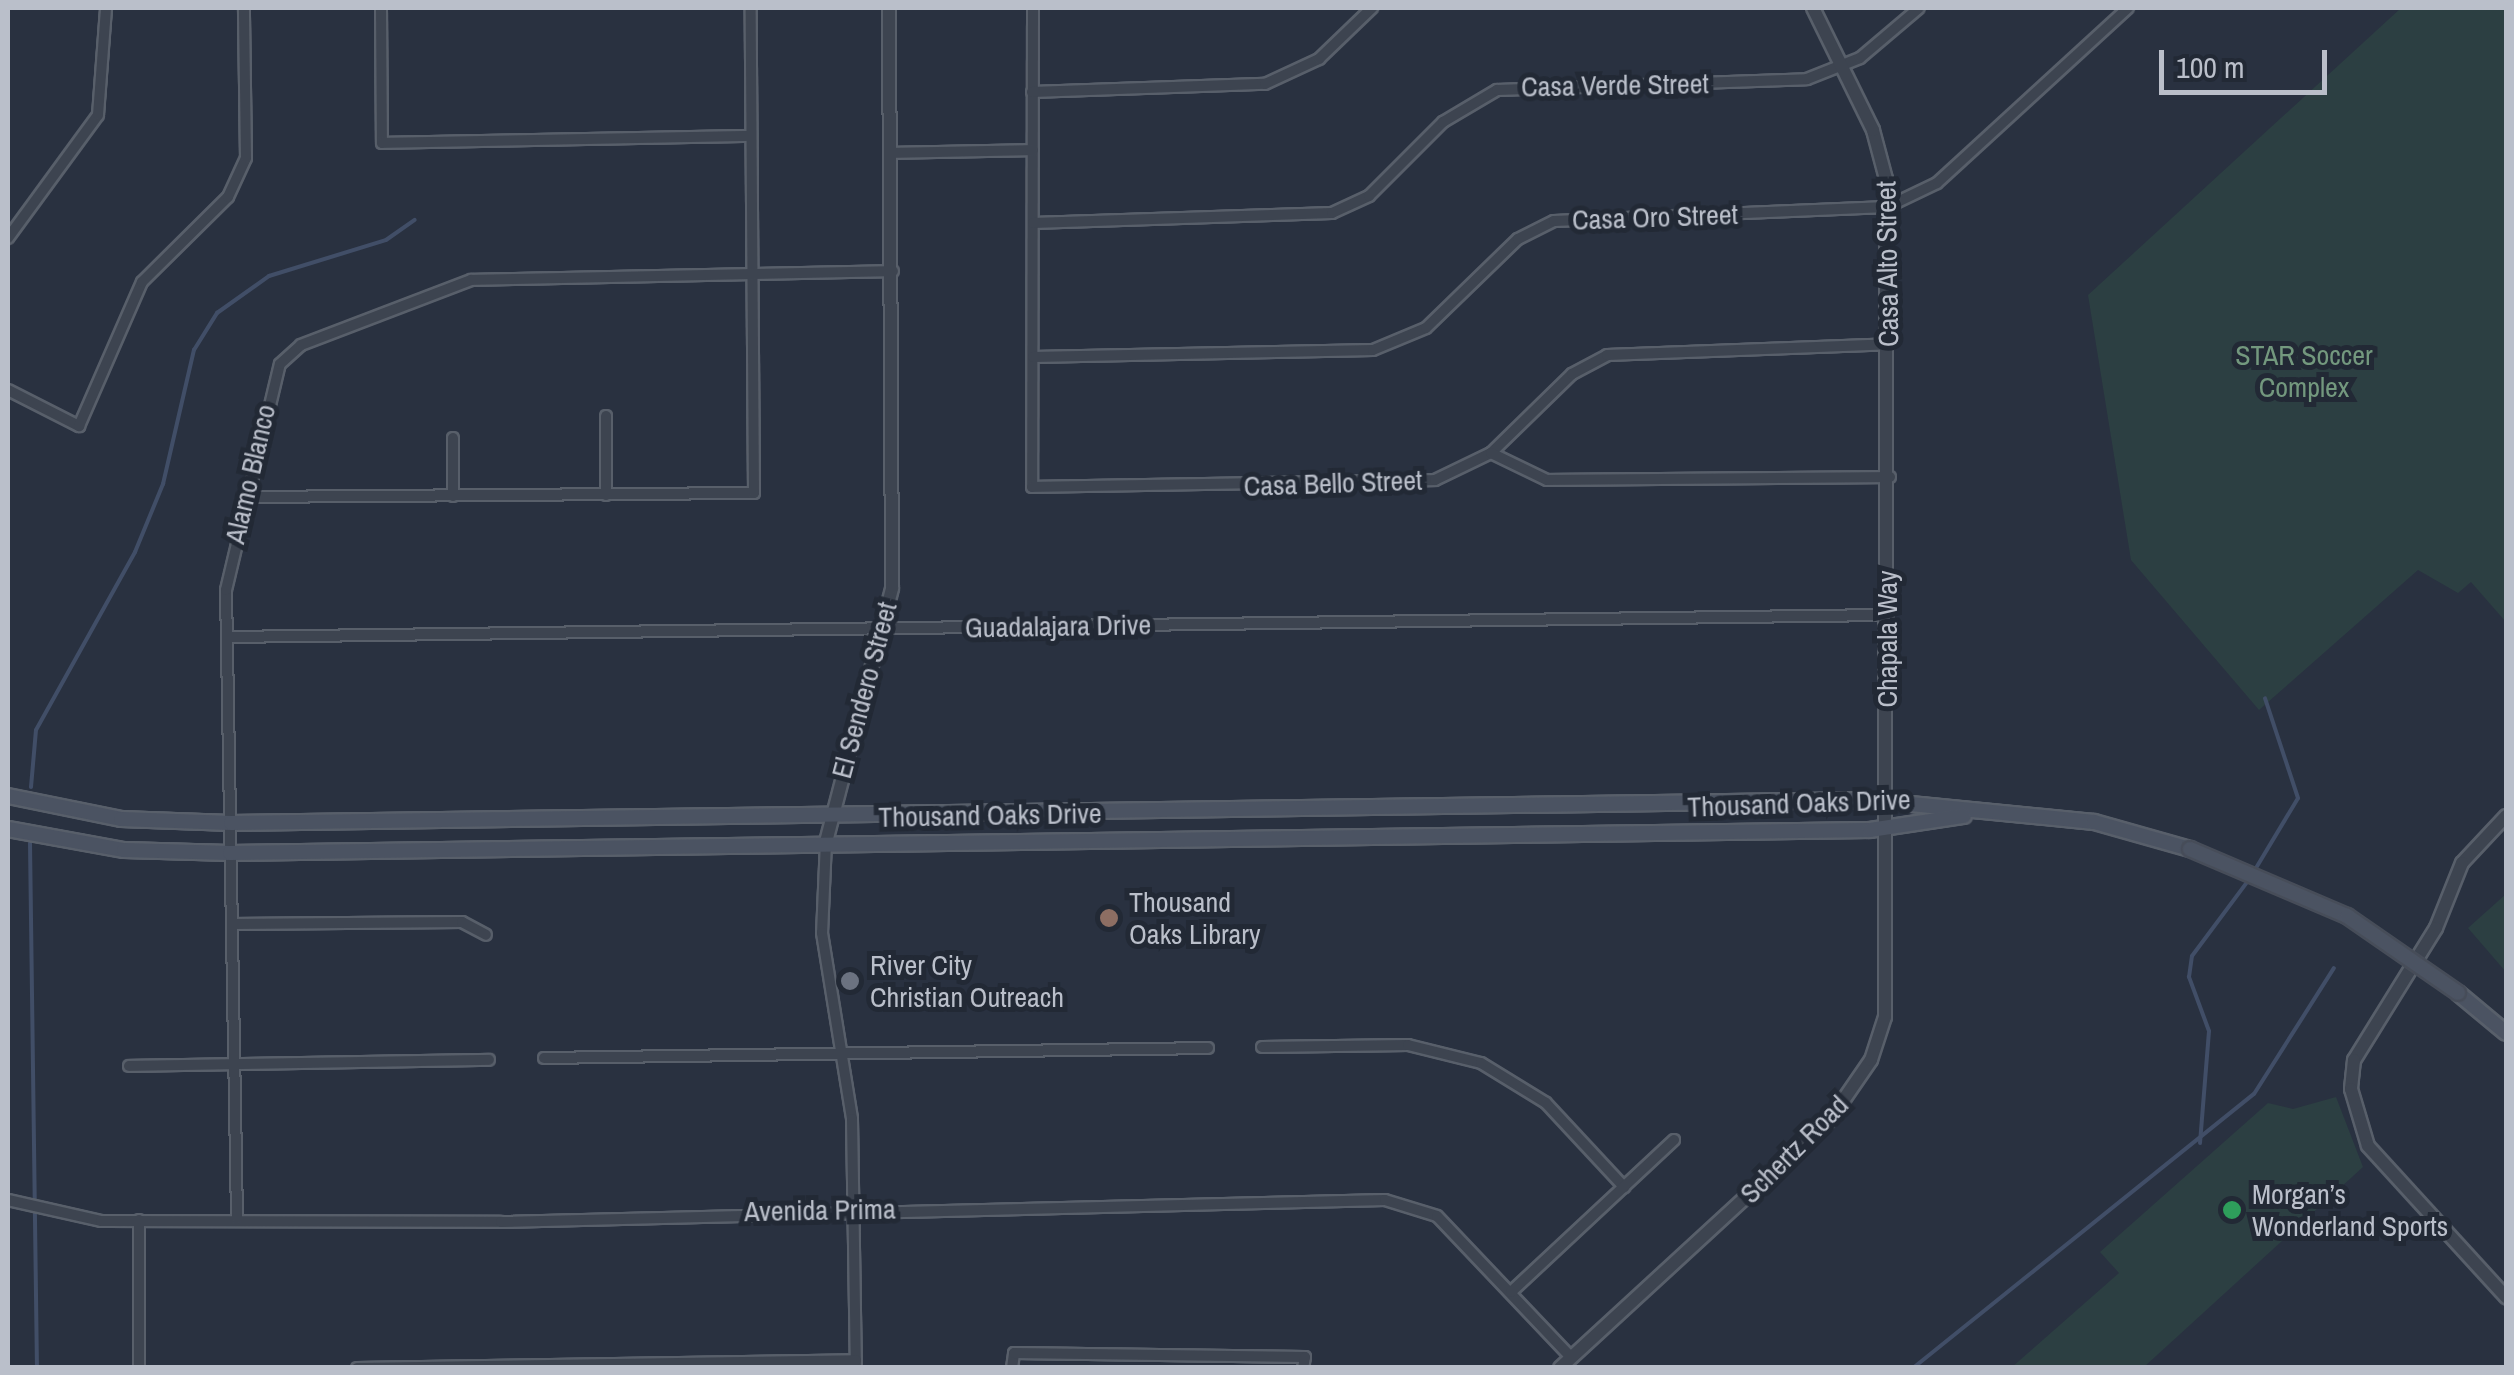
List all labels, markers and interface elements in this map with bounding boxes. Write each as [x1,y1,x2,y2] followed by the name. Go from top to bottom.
[2164,30,2332,92] scale bar
[2176,47,2244,87] text: 100 m
[1521,67,1709,103] street label: Casa Verde Street
[1869,180,1905,348] street label: Casa Alto Street
[1572,197,1738,237] street label: Casa Oro Street
[2235,338,2373,404] park label: STAR Soccer Complex
[218,401,282,547] street label: Alamo Blanco
[1243,463,1423,503] street label: Casa Bello Street
[1870,571,1904,707] street label: Chapala Way
[824,598,904,782] street label: El Sendero Street
[965,608,1151,644] street label: Guadalajara Drive
[1687,782,1911,824] street label: Thousand Oaks Drive
[878,796,1102,834] street label: Thousand Oaks Drive
[1129,885,1260,951] place label: Thousand Oaks Library
[1098,907,1120,929] marker: Thousand Oaks Library
[870,948,1064,1014] place label: River City Christian Outreach
[839,970,861,992] marker: River City Christian Outreach
[1733,1088,1855,1210] street label: Schertz Road
[2252,1177,2448,1243] place label: Morgan’s Wonderland Sports
[744,1192,896,1228] street label: Avenida Prima
[2221,1199,2243,1221] marker: Morgan’s Wonderland Sports

